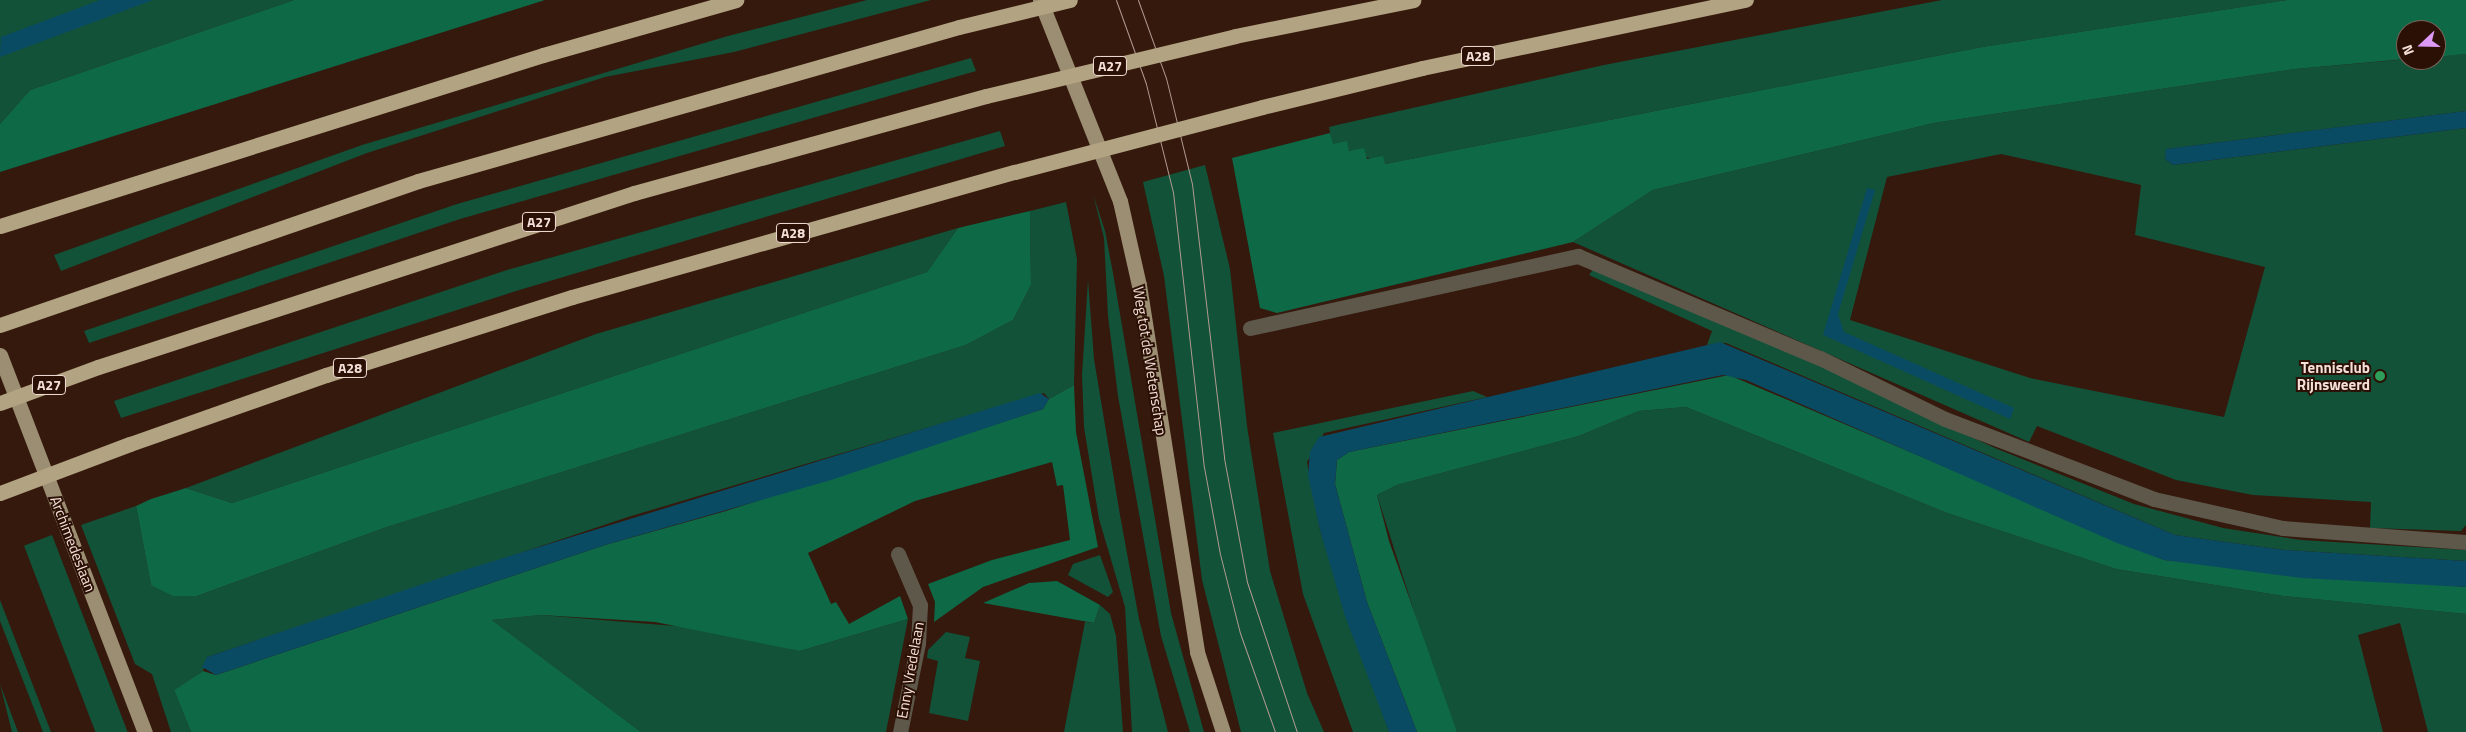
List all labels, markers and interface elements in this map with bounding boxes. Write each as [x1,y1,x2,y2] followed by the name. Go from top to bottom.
[2396,20,2446,70] north arrow
[2396,42,2419,58] text: N
[1460,44,1496,68] road number: A28
[1092,54,1128,78] road number: A27
[522,210,556,233] road number: A27
[776,222,810,244] road number: A28
[1129,285,1171,437] street label: Weg tot de Wetenschap
[332,356,368,379] road number: A28
[2297,358,2370,393] place label: Tennisclub Rijnsweerd
[2374,370,2386,382] marker: Tennisclub Rijnsweerd
[32,374,66,396] road number: A27
[46,494,100,594] street label: Archimedeslaan
[893,620,927,720] street label: Enny Vredelaan

